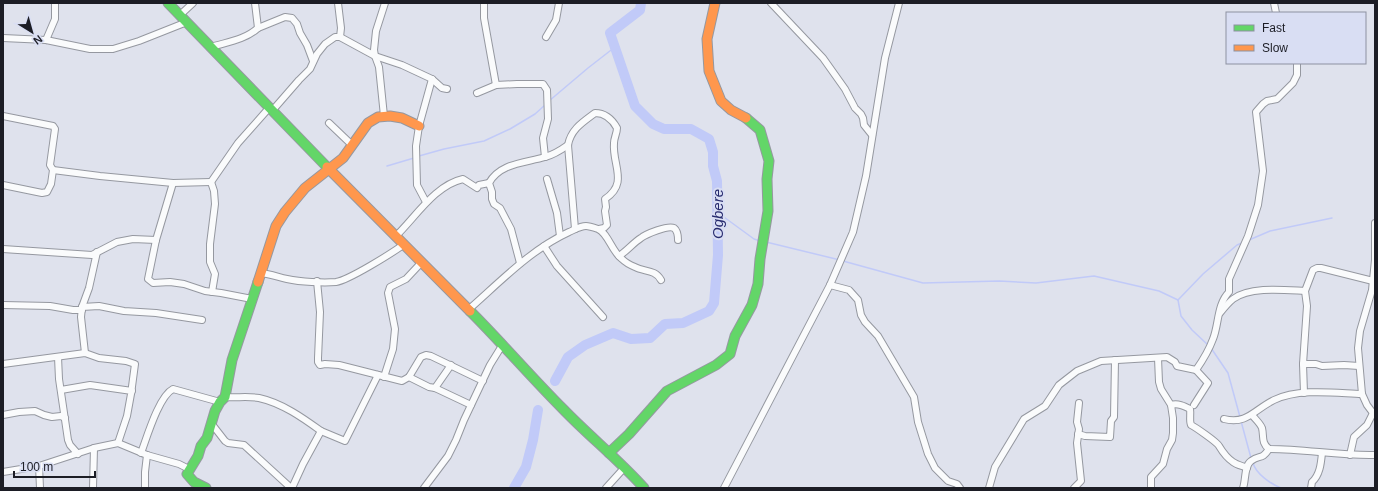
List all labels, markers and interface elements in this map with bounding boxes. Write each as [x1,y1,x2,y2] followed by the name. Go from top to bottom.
[12,12,52,52] north arrow
[1226,12,1366,64] legend
[1262,21,1286,35] text: Fast
[31,33,45,47] text: N
[1262,41,1288,55] text: Slow
[709,189,726,239] water label: Ogbere
[14,453,95,479] scale bar
[20,460,53,474] text: 100 m

